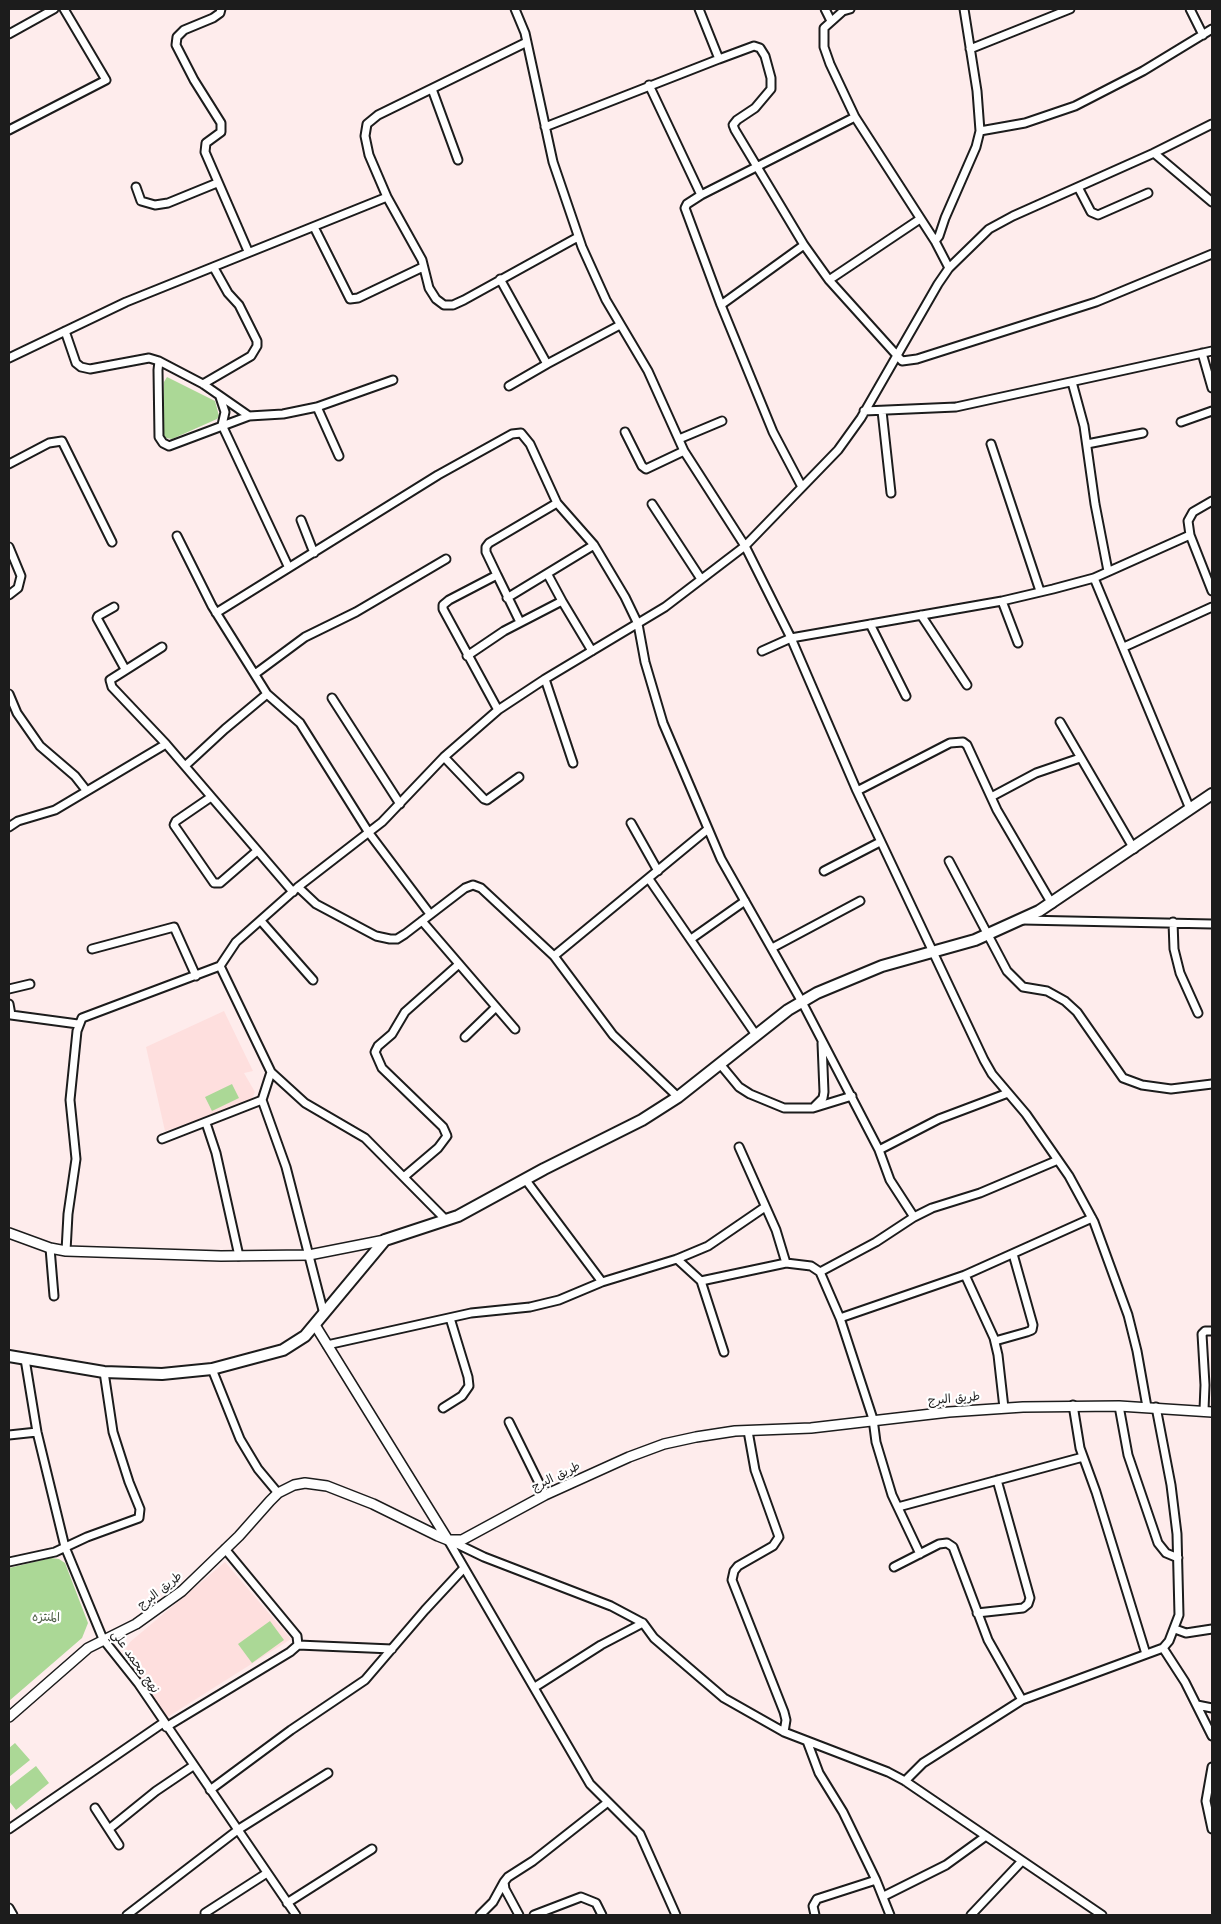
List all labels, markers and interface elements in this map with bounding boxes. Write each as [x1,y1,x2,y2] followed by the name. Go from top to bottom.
[927,1390,981,1408] street label: طريق البرج
[529,1459,583,1495] street label: طريق البرج
[135,1569,185,1613] street label: طريق البرج
[32,1611,60,1625] park label: المنتزه
[108,1628,162,1696] street label: نهج محمد علي

